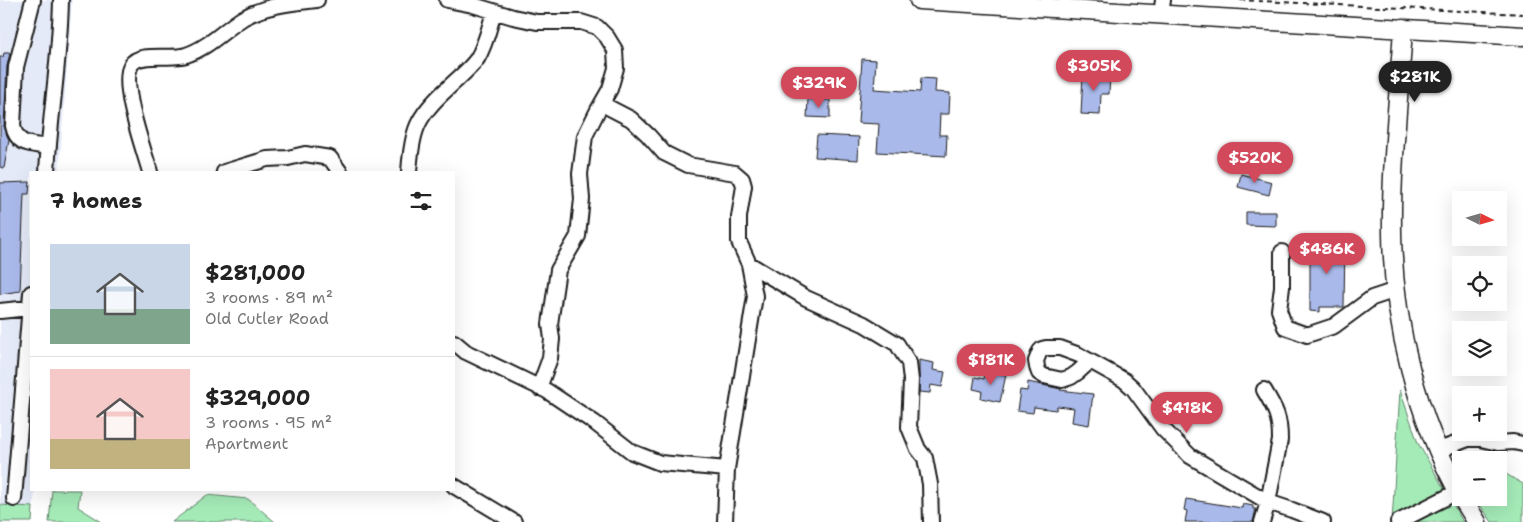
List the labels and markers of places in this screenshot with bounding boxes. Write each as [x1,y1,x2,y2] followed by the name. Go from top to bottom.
[1059,49,1129,92] pin: $305K
[1380,61,1450,103] pin: $281K
[784,66,854,109] pin: $329K
[1220,142,1290,184] pin: $520K
[1292,232,1362,275] pin: $486K
[956,344,1026,386] pin: $181K
[1152,392,1222,434] pin: $418K

